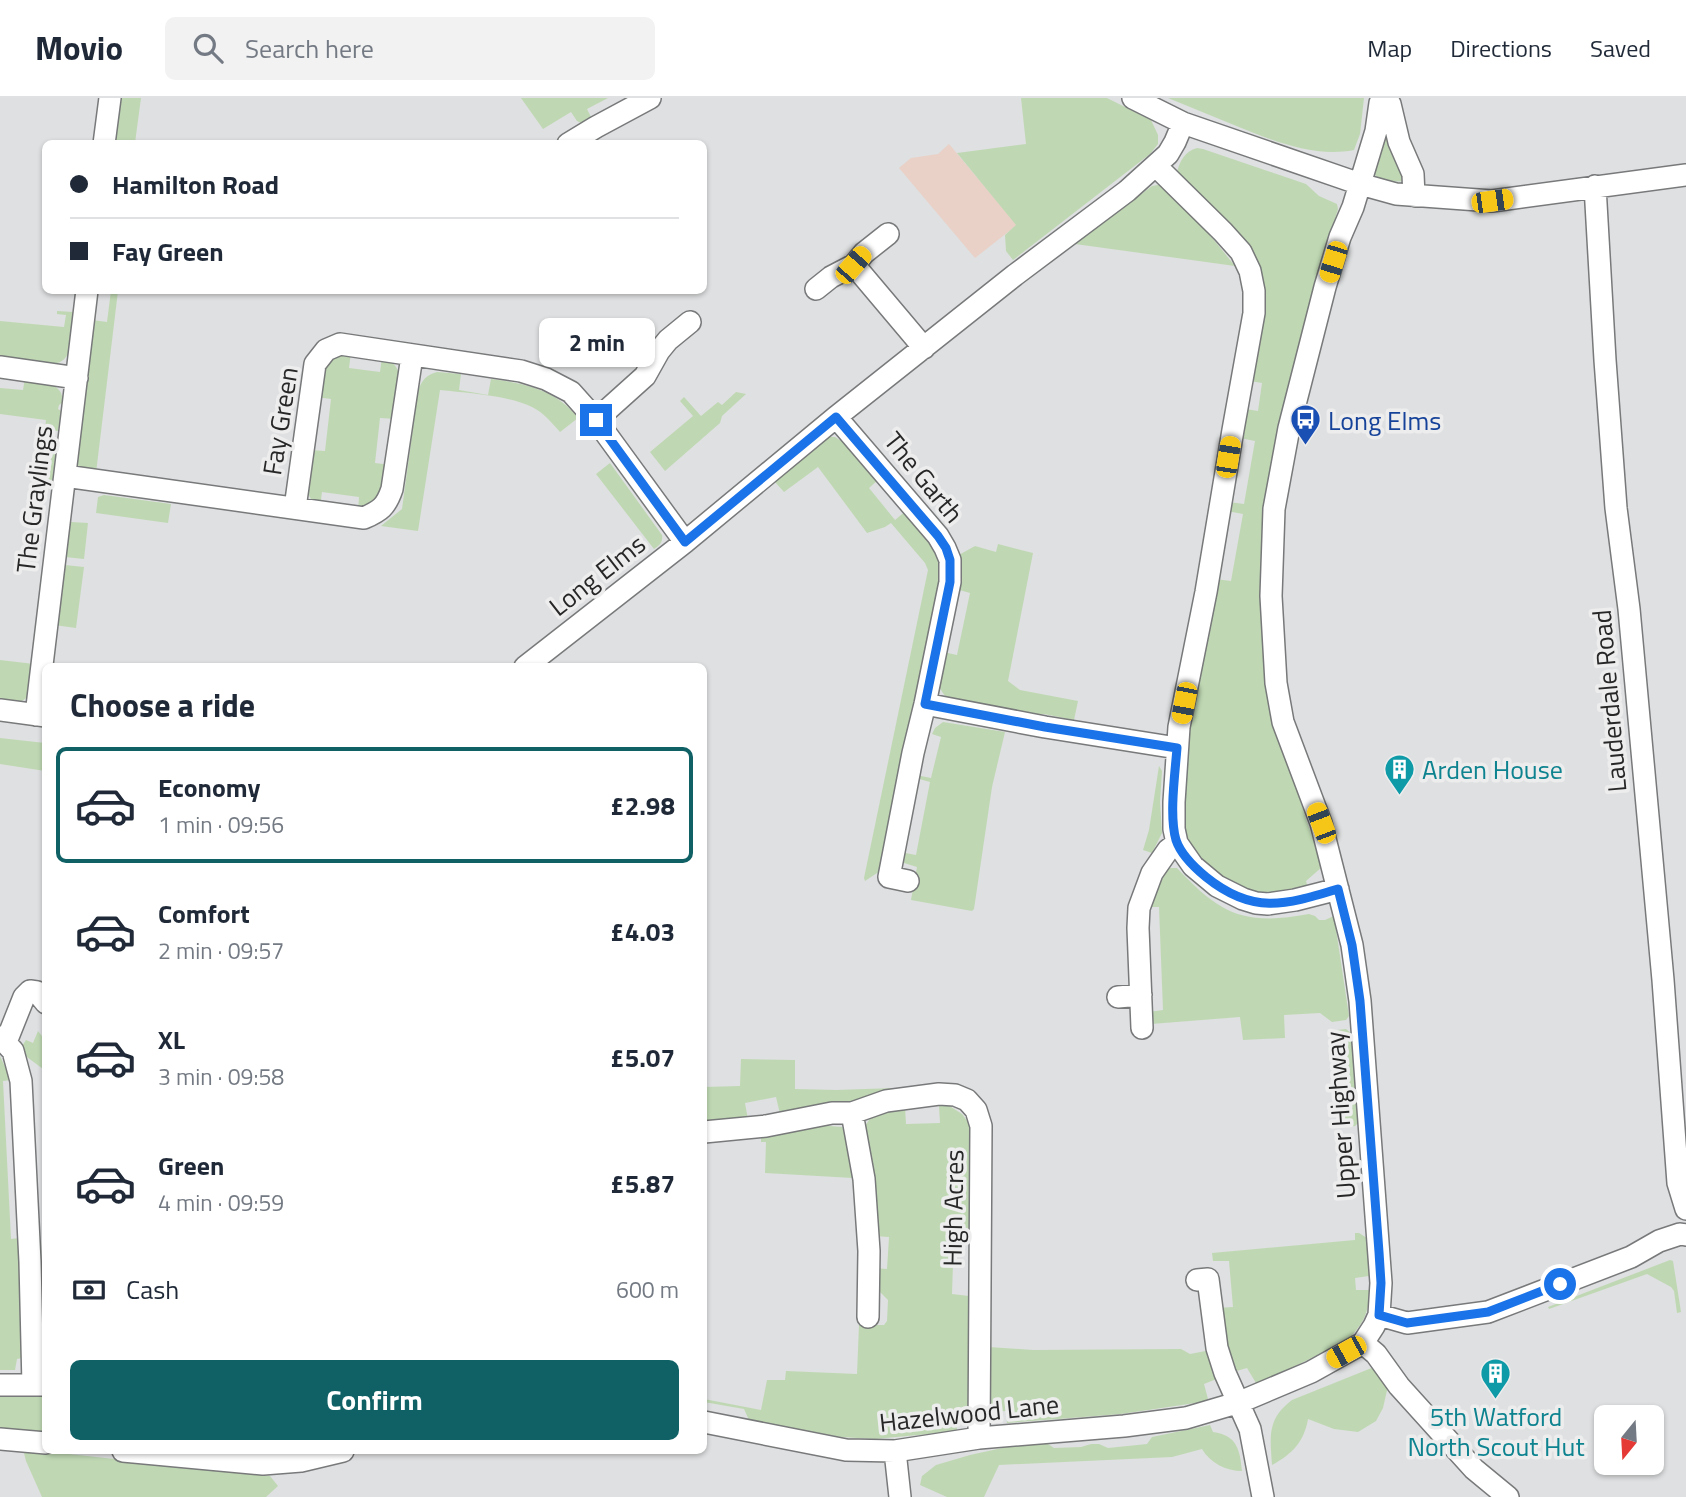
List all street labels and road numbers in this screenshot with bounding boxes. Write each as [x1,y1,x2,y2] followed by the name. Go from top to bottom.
[252,364,308,478] street label: Fay Green
[6,423,62,575] street label: The Graylings
[875,423,973,531] street label: The Garth
[540,525,654,625] street label: Long Elms
[1582,608,1636,794] street label: Lauderdale Road
[1315,1030,1365,1200] street label: Upper Highway
[932,1149,974,1267] street label: High Acres
[877,1384,1061,1442] street label: Hazelwood Lane

